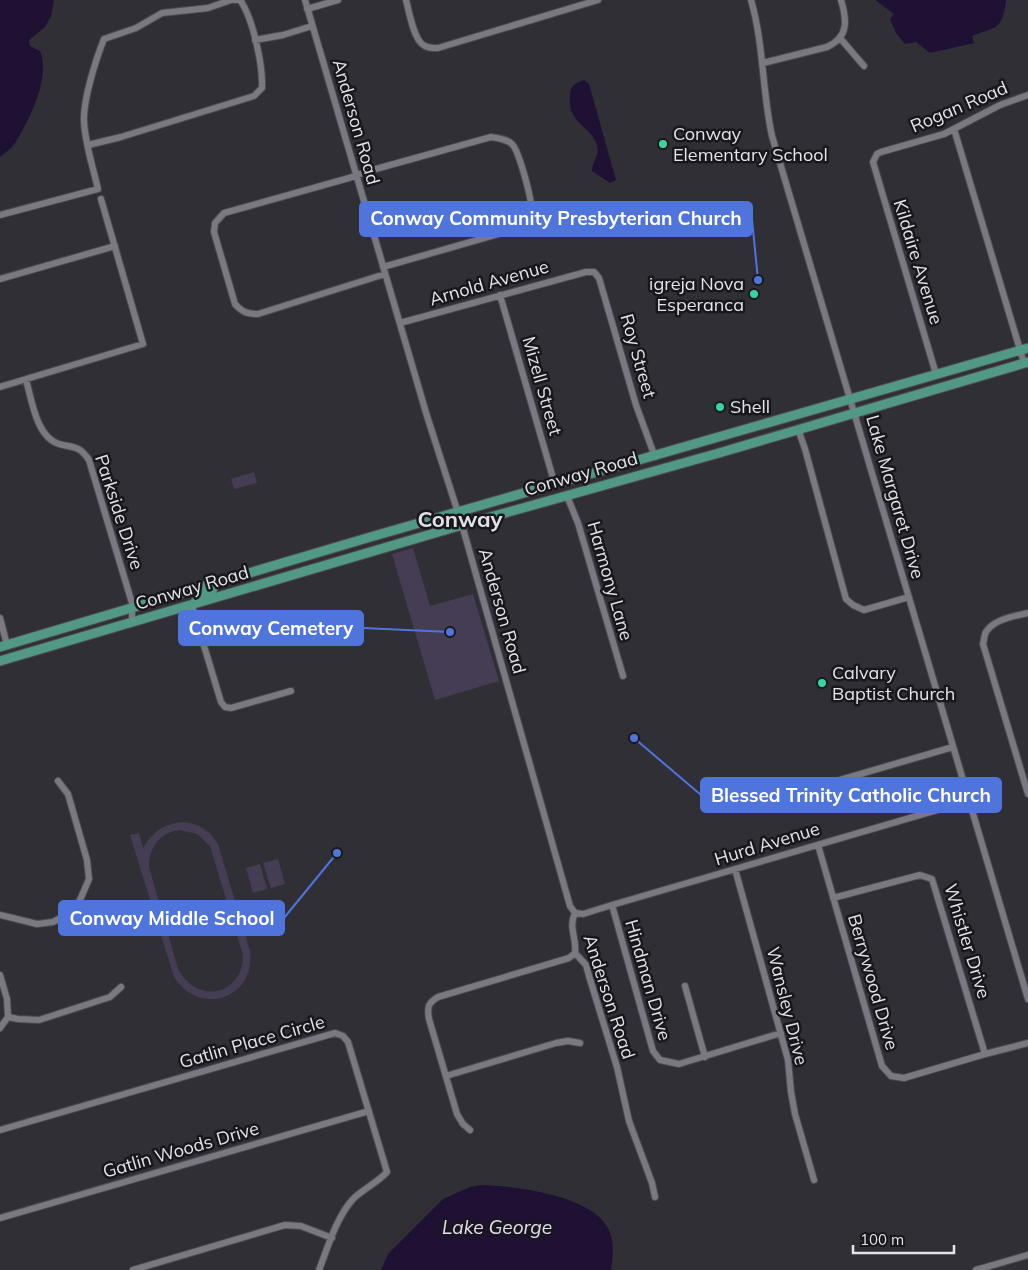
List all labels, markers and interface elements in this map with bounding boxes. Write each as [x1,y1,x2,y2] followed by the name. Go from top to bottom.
[328,56,385,187] street label: Anderson Road
[907,76,1011,137] street label: Rogan Road
[673,122,828,166] place label: Conway Elementary School
[657,138,669,150] marker: Conway Elementary School
[889,197,948,327] street label: Kildaire Avenue
[360,202,752,236] callout: Conway Community Presbyterian Church
[370,206,742,230] text: Conway Community Presbyterian Church
[427,255,551,311] street label: Arnold Avenue
[649,272,744,316] place label: igreja Nova Esperanca
[748,288,760,300] marker: igreja Nova Esperanca
[616,311,661,401] street label: Roy Street
[517,334,568,438] street label: Mizell Street
[730,395,770,418] place label: Shell
[714,401,726,413] marker: Shell
[861,412,930,581] street label: Lake Margaret Drive
[521,446,640,501] street label: Conway Road
[90,451,149,572] street label: Parkside Drive
[417,505,503,533] district label: Conway
[582,519,638,643] street label: Harmony Lane
[474,545,531,676] street label: Anderson Road
[132,560,251,615] street label: Conway Road
[179,611,363,645] callout: Conway Cemetery
[189,616,354,640] text: Conway Cemetery
[832,661,955,705] place label: Calvary Baptist Church
[816,677,828,689] marker: Calvary Baptist Church
[701,778,1001,812] callout: Blessed Trinity Catholic Church
[711,783,991,807] text: Blessed Trinity Catholic Church
[711,817,822,870] street label: Hurd Avenue
[939,881,996,1001] street label: Whistler Drive
[59,901,284,935] callout: Conway Middle School
[69,906,275,930] text: Conway Middle School
[843,911,904,1053] street label: Berrywood Drive
[620,917,677,1043] street label: Hindman Drive
[579,932,640,1062] street label: Anderson Road
[762,944,813,1067] street label: Wansley Drive
[177,1010,327,1073] street label: Gatlin Place Circle
[100,1116,262,1183] street label: Gatlin Woods Drive
[442,1215,552,1239] water label: Lake George
[853,1222,954,1254] scale bar
[860,1230,904,1249] text: 100 m

